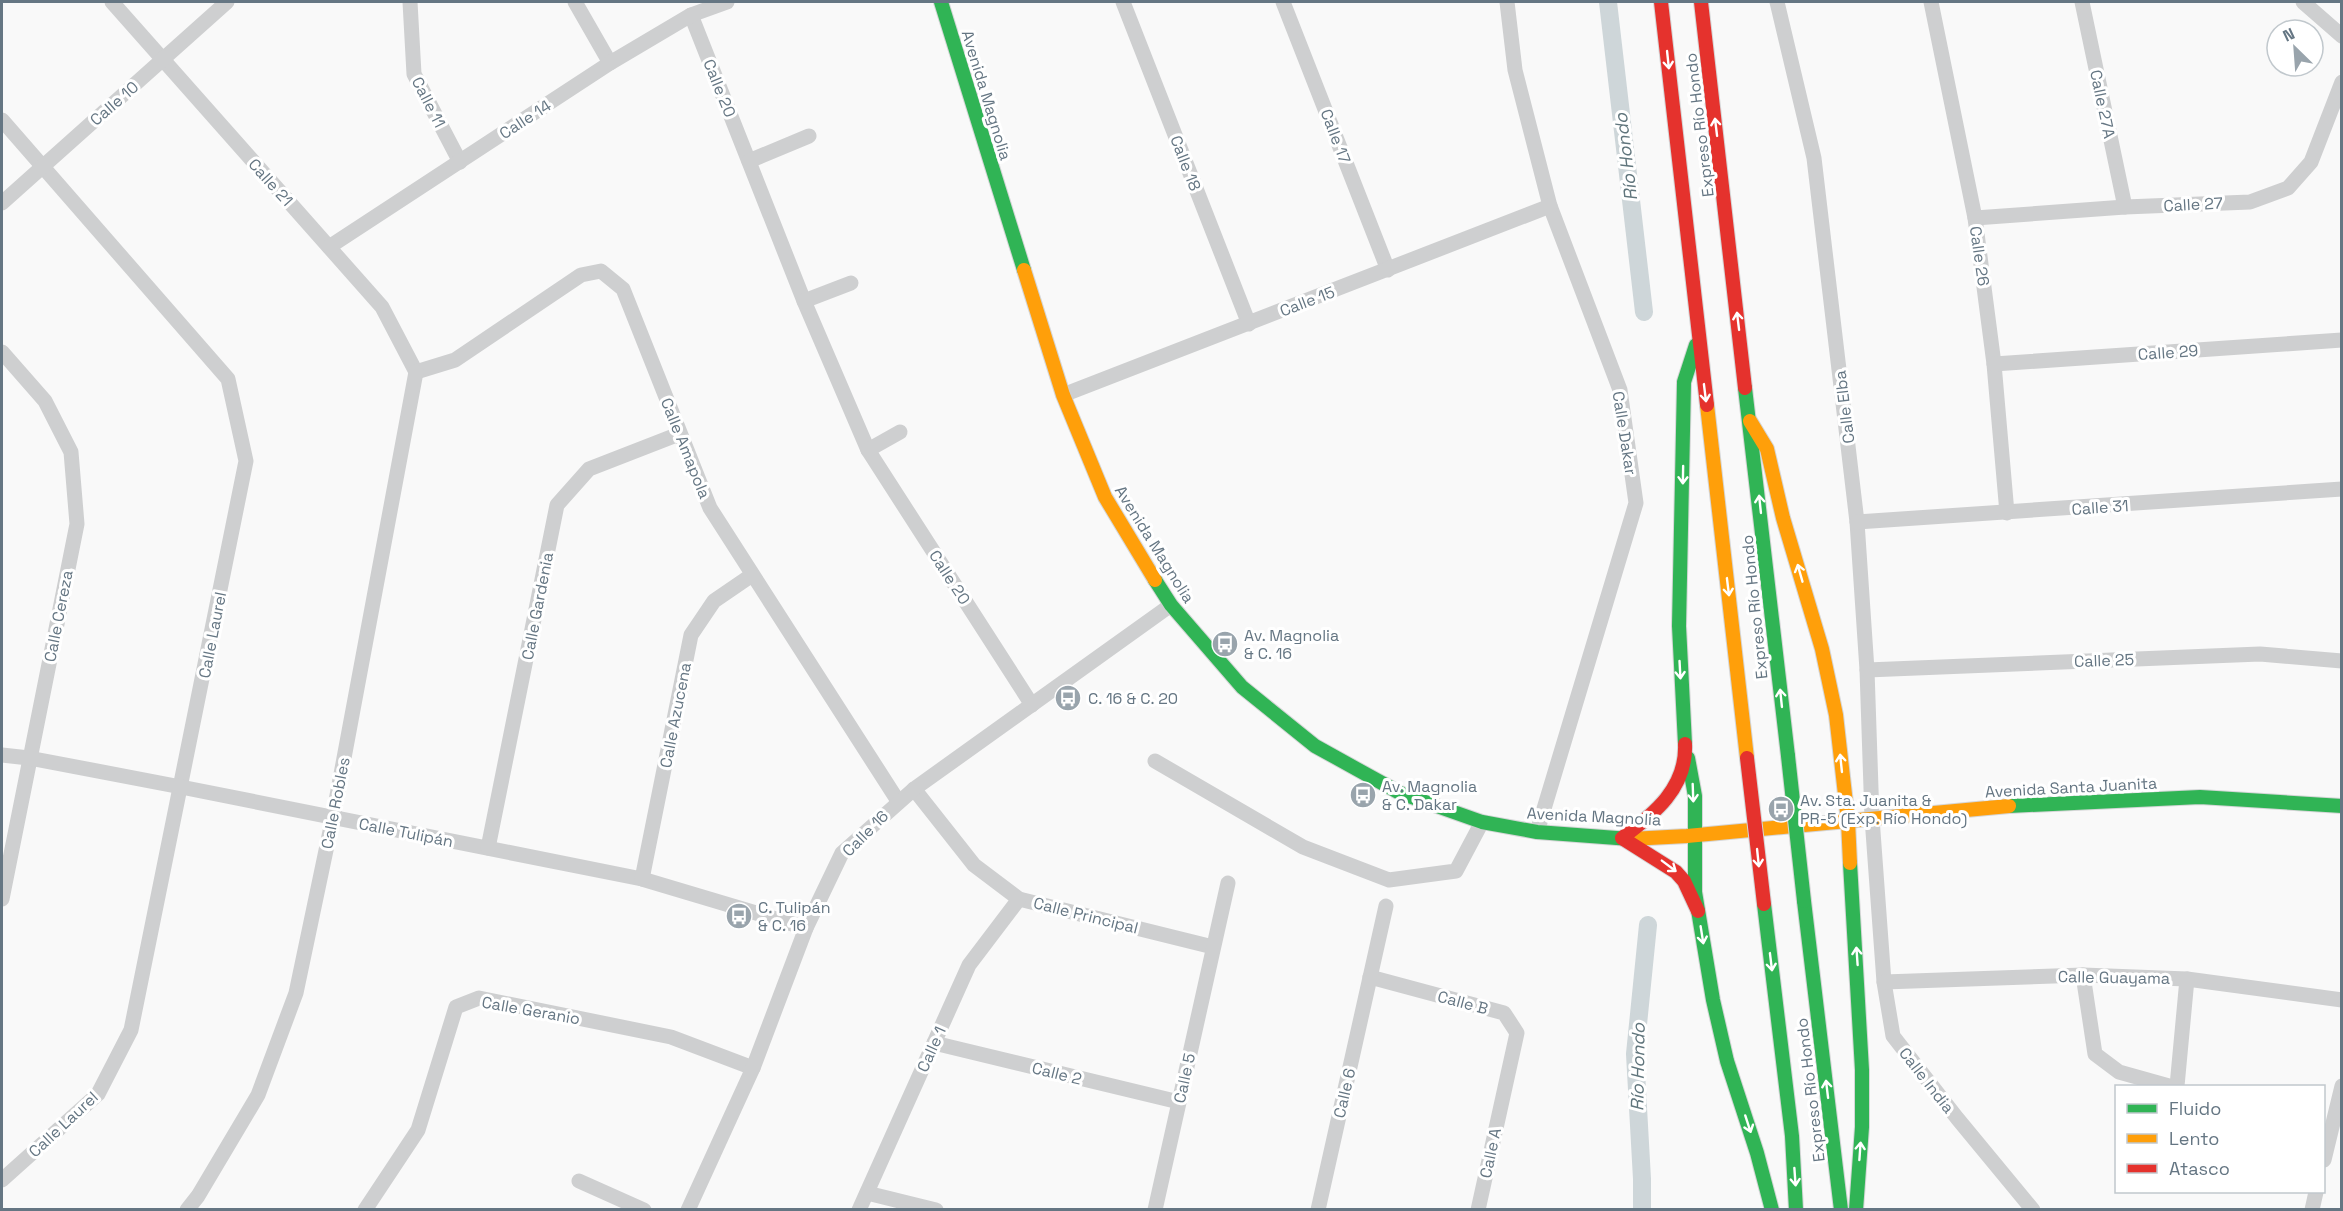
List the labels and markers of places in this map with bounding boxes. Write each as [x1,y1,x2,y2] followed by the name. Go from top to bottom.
[1244,625,1339,664] place label: Av. Magnolia & C. 16
[1210,629,1240,659] bus stop icon: Av. Magnolia & C. 16
[1053,683,1083,713] bus stop icon: C. 16 & C. 20
[1088,688,1178,709] place label: C. 16 & C. 20
[1382,776,1477,815] place label: Av. Magnolia & C. Dakar
[1348,780,1378,810] bus stop icon: Av. Magnolia & C. Dakar
[1800,790,1967,829] place label: Av. Sta. Juanita & PR-5 (Exp. Río Hondo)
[1766,794,1796,824] bus stop icon: Av. Sta. Juanita & PR-5 (Exp. Río Hondo)
[758,897,831,936] place label: C. Tulipán & C. 16
[724,901,754,931] bus stop icon: C. Tulipán & C. 16

